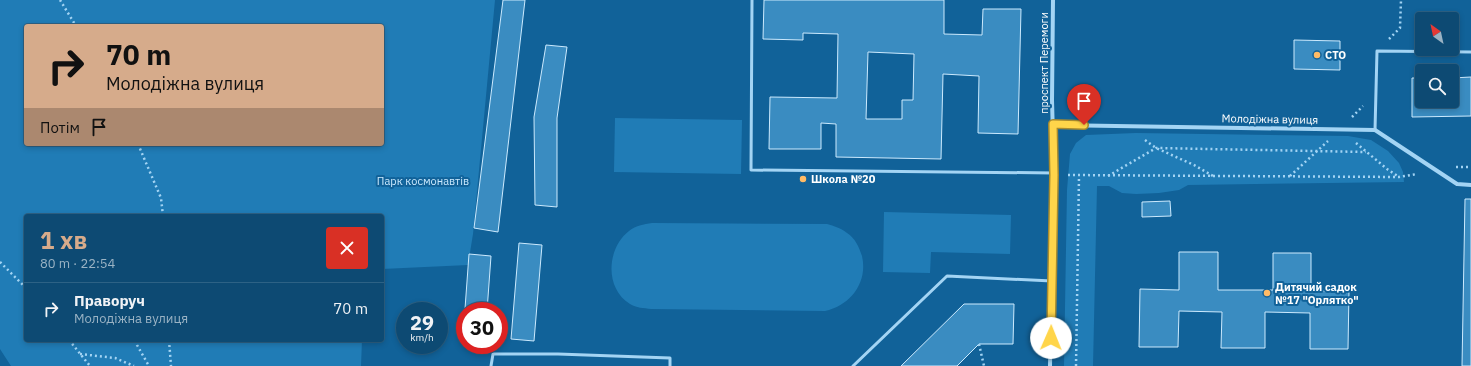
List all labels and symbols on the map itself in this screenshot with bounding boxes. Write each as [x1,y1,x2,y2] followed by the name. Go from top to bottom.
[1037,12,1051,114] street label: проспект Перемоги
[1415,12,1459,56] north arrow
[1325,48,1346,62] place label: СТО
[1312,50,1322,60] marker: СТО
[1067,84,1101,125] pin
[1222,111,1318,127] street label: Молодіжна вулиця
[811,172,876,186] place label: Школа №20
[377,174,469,188] park label: Парк космонавтів
[798,174,808,184] marker: Школа №20
[1275,280,1359,307] place label: Дитячий садок №17 "Орлятко"
[1262,288,1272,298] marker: Дитячий садок №17 "Орлятко"
[456,302,508,354] speed limit sign: 30
[1030,317,1072,359] position arrow

